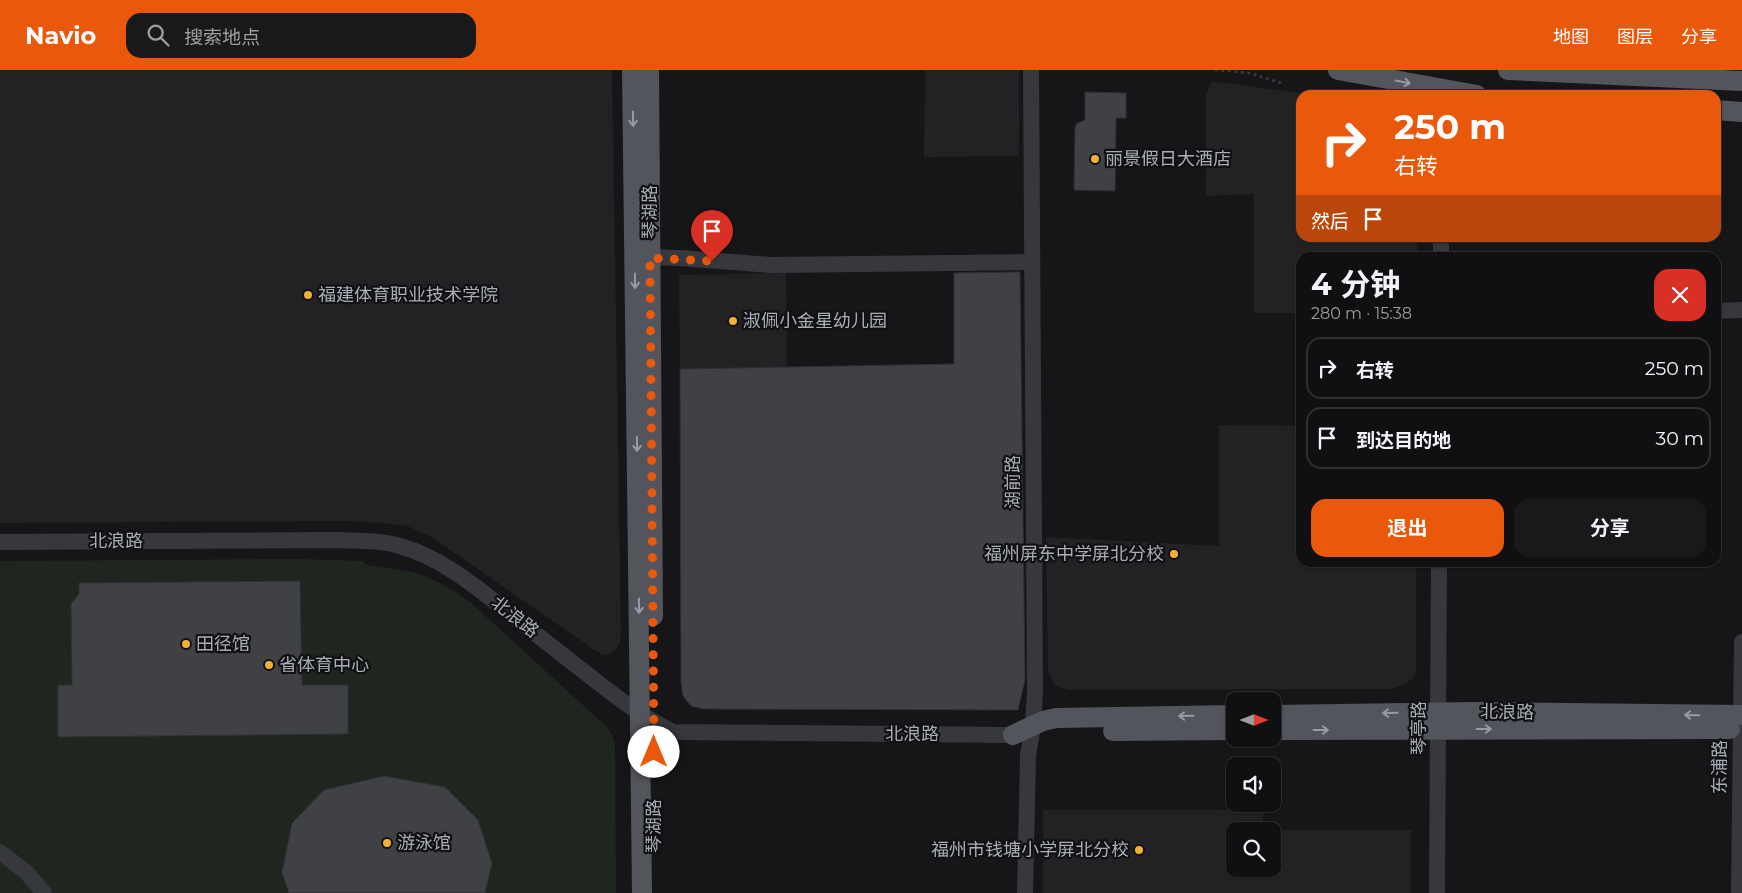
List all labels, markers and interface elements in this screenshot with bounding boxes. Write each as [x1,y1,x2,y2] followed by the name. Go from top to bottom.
[126,13,476,58] search box
[25,21,96,50] text: Navio
[144,21,172,49] icon: search
[184,26,260,49] text: 搜索地点
[1553,26,1589,48] text: 地图
[1617,26,1653,48] text: 图层
[1681,26,1717,48] text: 分享
[1395,78,1411,88] one-way arrow
[1394,105,1506,148] text: 250 m
[628,110,638,126] one-way arrow
[1311,110,1376,175] icon: right
[1105,148,1231,170] place label: 丽景假日大酒店
[1089,153,1101,165] marker: 丽景假日大酒店
[1394,153,1438,180] text: 右转
[639,185,661,239] street label: 琴湖路
[1359,205,1387,233] icon: arrive
[691,210,733,261] pin
[1311,210,1349,233] text: 然后
[698,217,726,245] icon: arrive
[1311,266,1400,303] text: 4 分钟
[1654,269,1706,321] button: close
[630,272,640,289] one-way arrow
[318,284,498,306] place label: 福建体育职业技术学院
[302,289,314,301] marker: 福建体育职业技术学院
[1311,304,1412,323] text: 280 m · 15:38
[743,310,887,332] place label: 淑佩小金星幼儿园
[727,315,739,327] marker: 淑佩小金星幼儿园
[1313,354,1341,382] icon: right
[1645,357,1704,380] text: 250 m
[1356,359,1394,382] text: 右转
[1313,424,1341,452] icon: arrive
[1656,427,1704,450] text: 30 m
[1356,429,1451,452] text: 到达目的地
[632,435,642,451] one-way arrow
[1002,455,1024,509] street label: 湖前路
[1311,499,1504,557] button: 退出
[1514,499,1706,557] button: 分享
[89,530,143,552] street label: 北浪路
[984,543,1164,565] place label: 福州屏东中学屏北分校
[1168,548,1180,560] marker: 福州屏东中学屏北分校
[487,592,543,642] street label: 北浪路
[634,598,644,614] one-way arrow
[196,633,250,655] place label: 田径馆
[180,638,192,650] marker: 田径馆
[279,654,369,676] place label: 省体育中心
[263,659,275,671] marker: 省体育中心
[1226,692,1281,748] north arrow
[1226,692,1281,877] map controls
[1408,701,1430,755] street label: 琴亭路
[1480,701,1534,723] street label: 北浪路
[1382,708,1398,718] one-way arrow
[1684,710,1700,720] one-way arrow
[1179,711,1195,721] one-way arrow
[885,723,939,745] street label: 北浪路
[1475,724,1491,734] one-way arrow
[627,725,679,777] position arrow
[1312,725,1329,735] one-way arrow
[1709,740,1731,794] street label: 东浦路
[1226,757,1281,812] button: sound
[643,799,665,853] street label: 琴湖路
[1226,822,1281,877] button: search
[397,832,451,854] place label: 游泳馆
[381,837,393,849] marker: 游泳馆
[931,839,1129,861] place label: 福州市钱塘小学屏北分校
[1133,844,1145,856] marker: 福州市钱塘小学屏北分校

